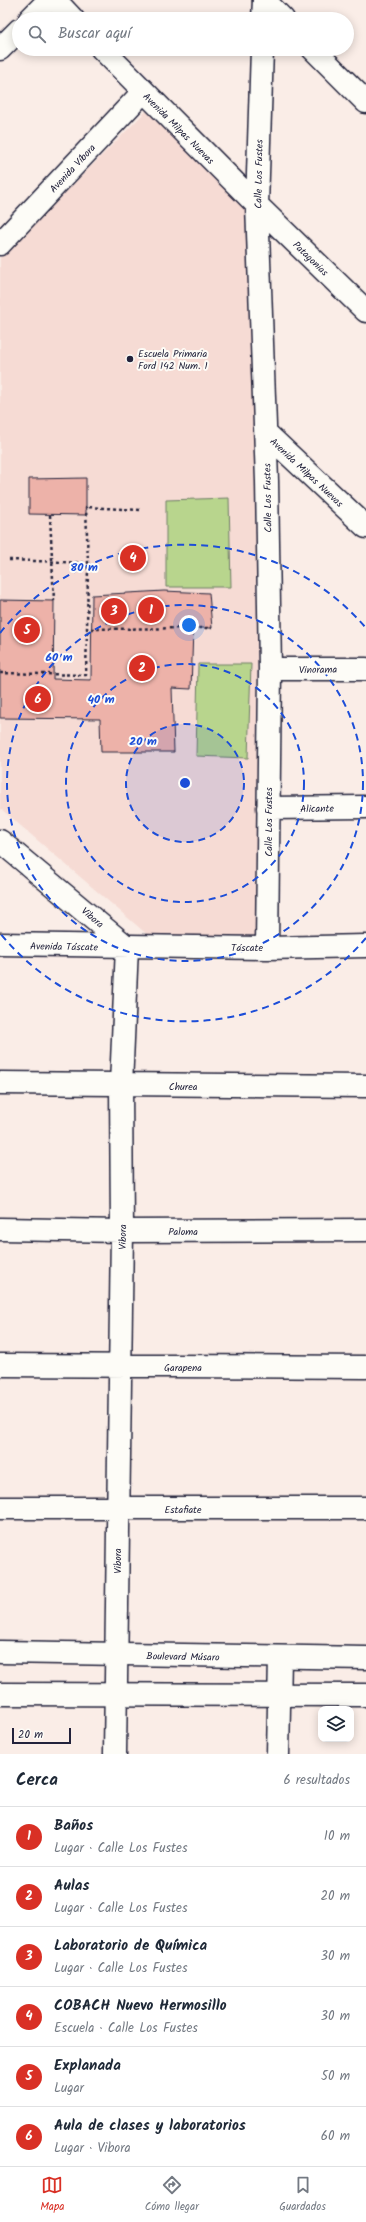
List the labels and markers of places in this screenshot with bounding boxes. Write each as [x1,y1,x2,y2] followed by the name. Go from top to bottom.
[138,346,208,374] place label: Escuela Primaria Ford 142 Num. 1
[125,354,135,364] marker: Escuela Primaria Ford 142 Num. 1
[120,543,146,573] pin: 4
[138,595,164,625] pin: 1
[101,596,127,626] pin: 3
[14,615,40,645] pin: 5
[129,653,155,683] pin: 2
[25,684,51,714] pin: 6
[178,776,192,790] centre of rings

